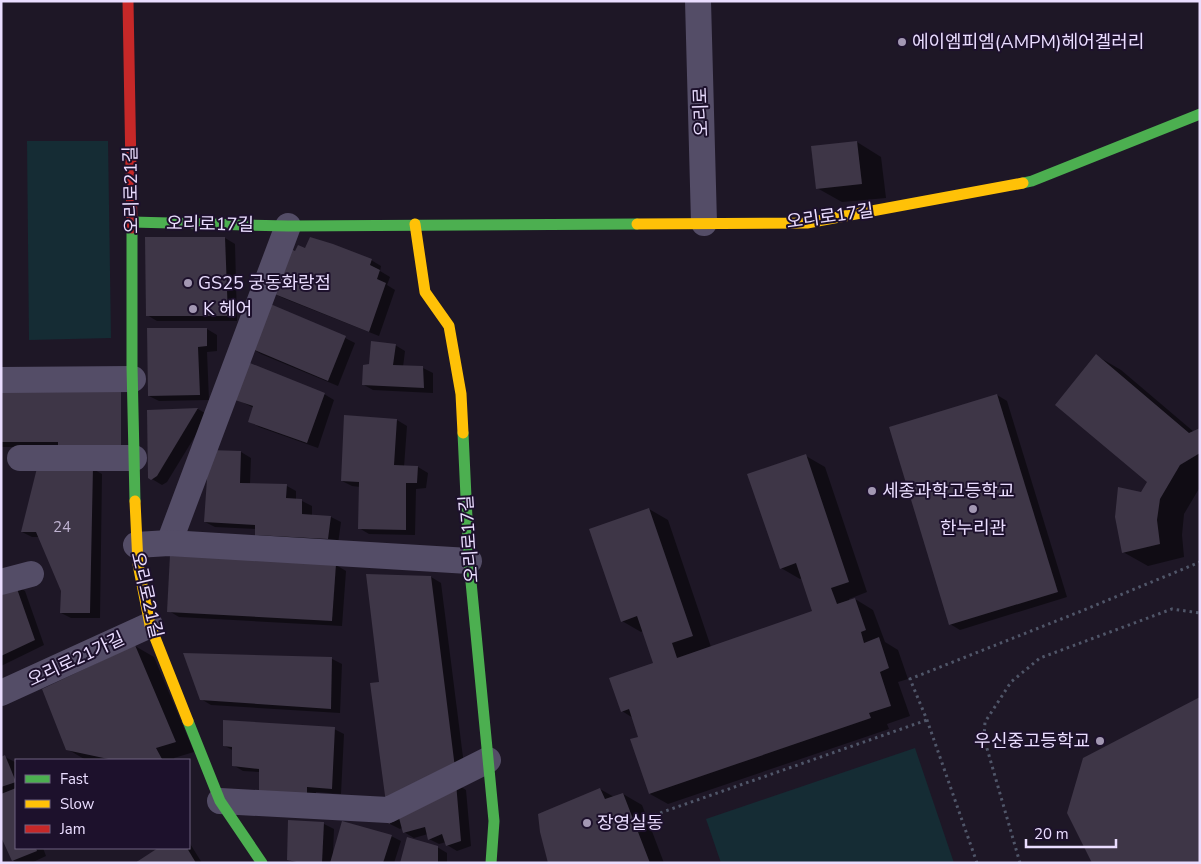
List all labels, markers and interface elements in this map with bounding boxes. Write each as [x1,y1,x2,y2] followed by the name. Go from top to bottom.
[912,30,1144,54] place label: 에이엠피엠(AMPM)헤어겔러리
[896,36,908,48] marker: 에이엠피엠(AMPM)헤어겔러리
[688,87,714,137] street label: 오리로
[118,146,144,234] street label: 오리로21길
[785,198,875,234] street label: 오리로17길
[166,211,254,237] street label: 오리로17길
[198,271,331,295] place label: GS25 궁동화랑점
[182,277,194,289] marker: GS25 궁동화랑점
[203,297,252,321] place label: K 헤어
[187,303,199,315] marker: K 헤어
[882,479,1014,503] place label: 세종과학고등학교
[866,485,878,497] marker: 세종과학고등학교
[454,494,484,584] street label: 오리로17길
[967,503,979,515] marker: 한누리관
[940,516,1007,540] place label: 한누리관
[53,517,71,537] house number: 24
[125,550,169,640] street label: 오리로21길
[24,626,128,692] street label: 오리로21가길
[974,729,1090,753] place label: 우신중고등학교
[1094,735,1106,747] marker: 우신중고등학교
[15,759,190,849] legend
[60,769,89,789] text: Fast
[60,794,95,814] text: Slow
[597,811,663,835] place label: 장영실동
[1026,816,1116,848] scale bar
[581,817,593,829] marker: 장영실동
[59,819,86,839] text: Jam
[1034,824,1069,844] text: 20 m

